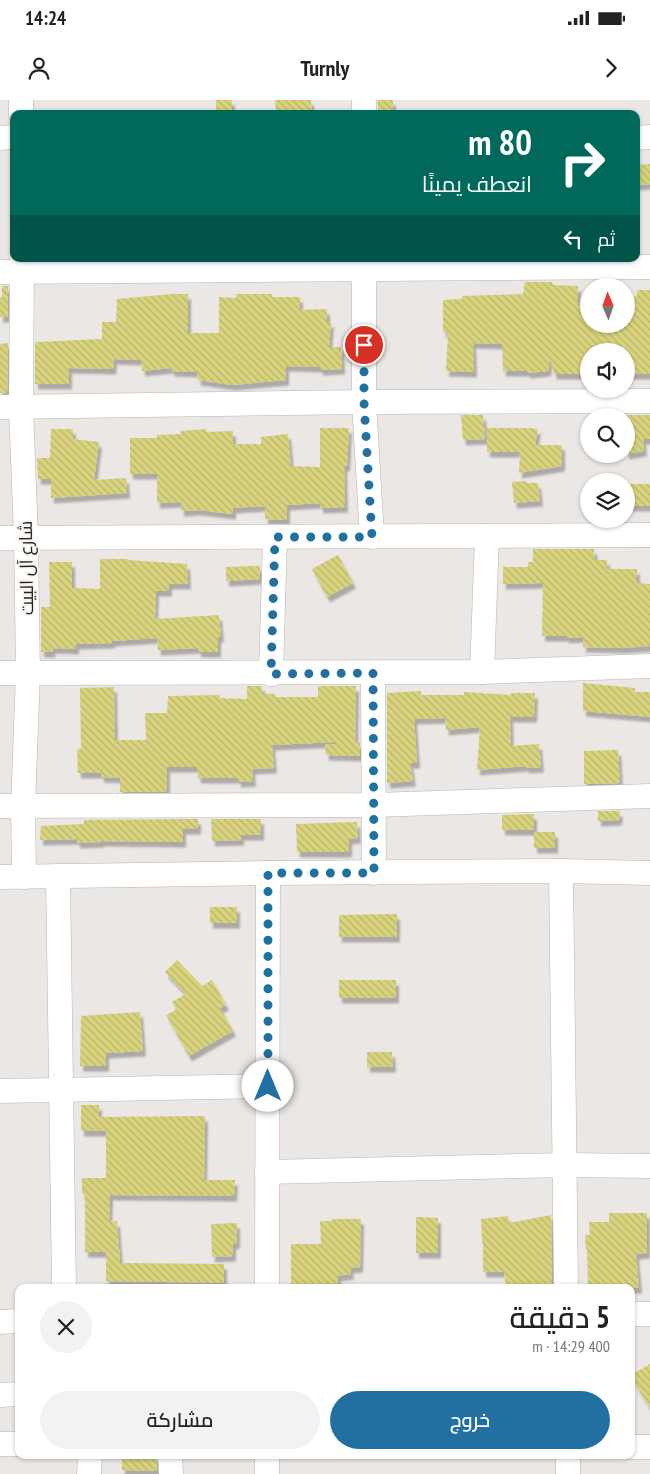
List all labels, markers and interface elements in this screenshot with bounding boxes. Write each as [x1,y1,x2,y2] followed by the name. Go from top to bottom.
[25,6,66,30] text: 14:24
[25,54,53,82] icon: person
[301,54,349,82] text: Turnly
[597,54,625,82] icon: forward
[468,119,532,165] text: 80 m
[550,130,615,195] icon: right
[422,170,532,198] text: انعطف يمينًا
[559,225,587,253] icon: left
[597,227,615,251] text: ثم
[580,278,635,332] north arrow
[580,278,635,528] map controls
[343,324,385,366] pin
[350,331,378,359] icon: arrive
[580,343,635,398] button: sound
[580,408,635,463] button: search
[580,473,635,528] button: layers
[14,521,39,615] street label: شارع آل البيت
[241,1059,293,1111] position arrow
[510,1297,610,1336] text: 5 دقيقة
[40,1301,92,1353] button: close
[532,1336,610,1356] text: 400 m · 14:29
[40,1391,320,1449] button: مشاركة
[330,1391,610,1449] button: خروج

